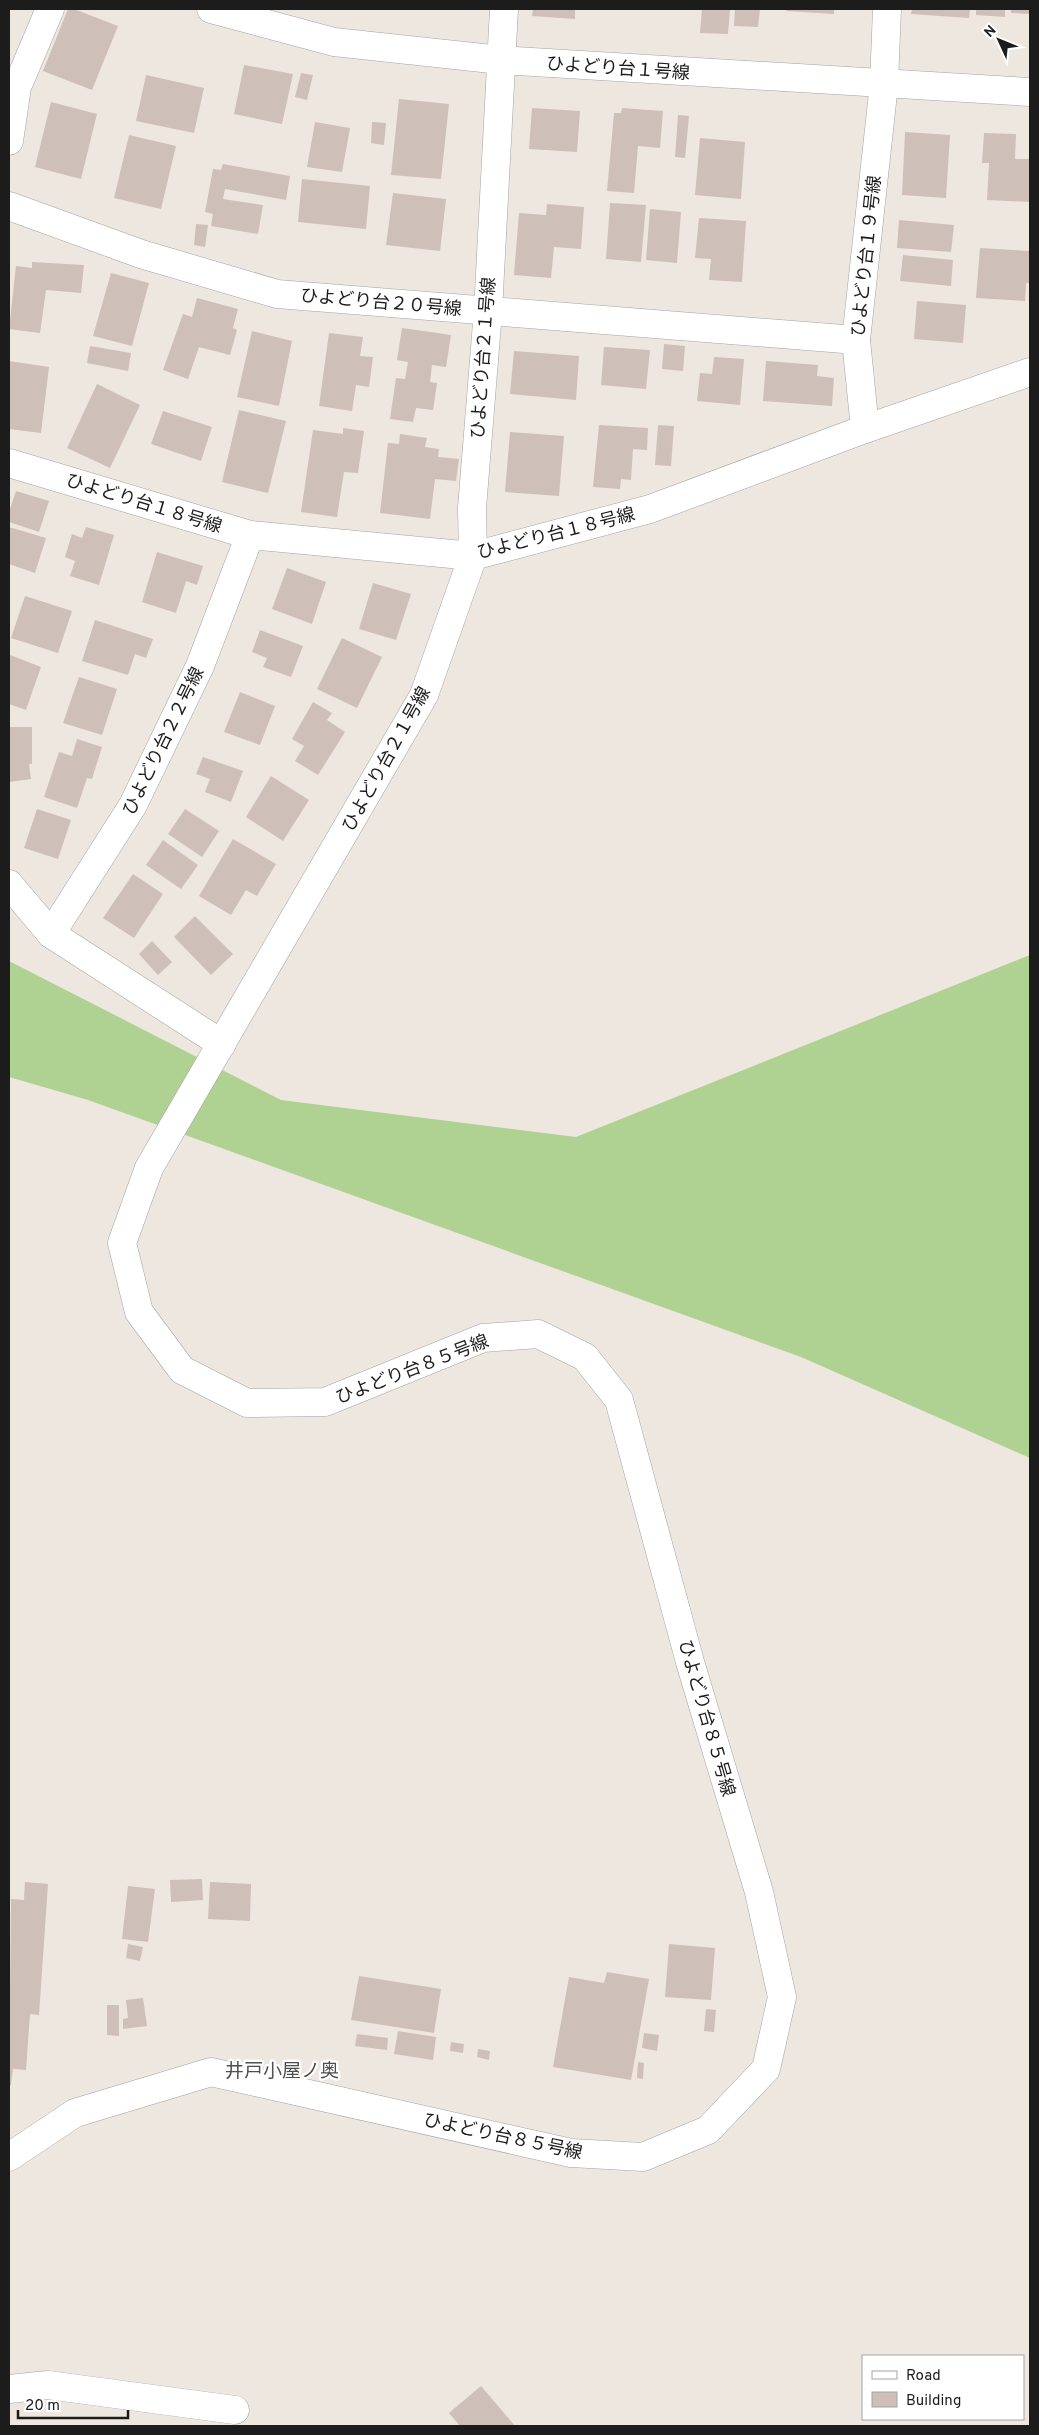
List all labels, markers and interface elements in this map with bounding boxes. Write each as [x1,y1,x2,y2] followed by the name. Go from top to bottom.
[974,15,1024,65] north arrow
[981,22,1000,42] text: N
[545,53,691,86] street label: ひよどり台１号線
[848,174,887,338] street label: ひよどり台１９号線
[467,276,502,440] street label: ひよどり台２１号線
[299,285,463,322] street label: ひよどり台２０号線
[63,470,224,539] street label: ひよどり台１８号線
[475,504,638,565] street label: ひよどり台１８号線
[119,664,210,820] street label: ひよどり台２２号線
[338,683,437,836] street label: ひよどり台２１号線
[333,1331,492,1410] street label: ひよどり台８５号線
[672,1637,739,1799] street label: ひよどり台８５号線
[225,2060,339,2084] district label: 井戸小屋ノ奥
[421,2109,584,2166] street label: ひよどり台８５号線
[862,2355,1024,2420] legend
[906,2367,941,2386] text: Road
[18,2388,128,2420] scale bar
[906,2392,961,2411] text: Building
[25,2397,60,2416] text: 20 m

